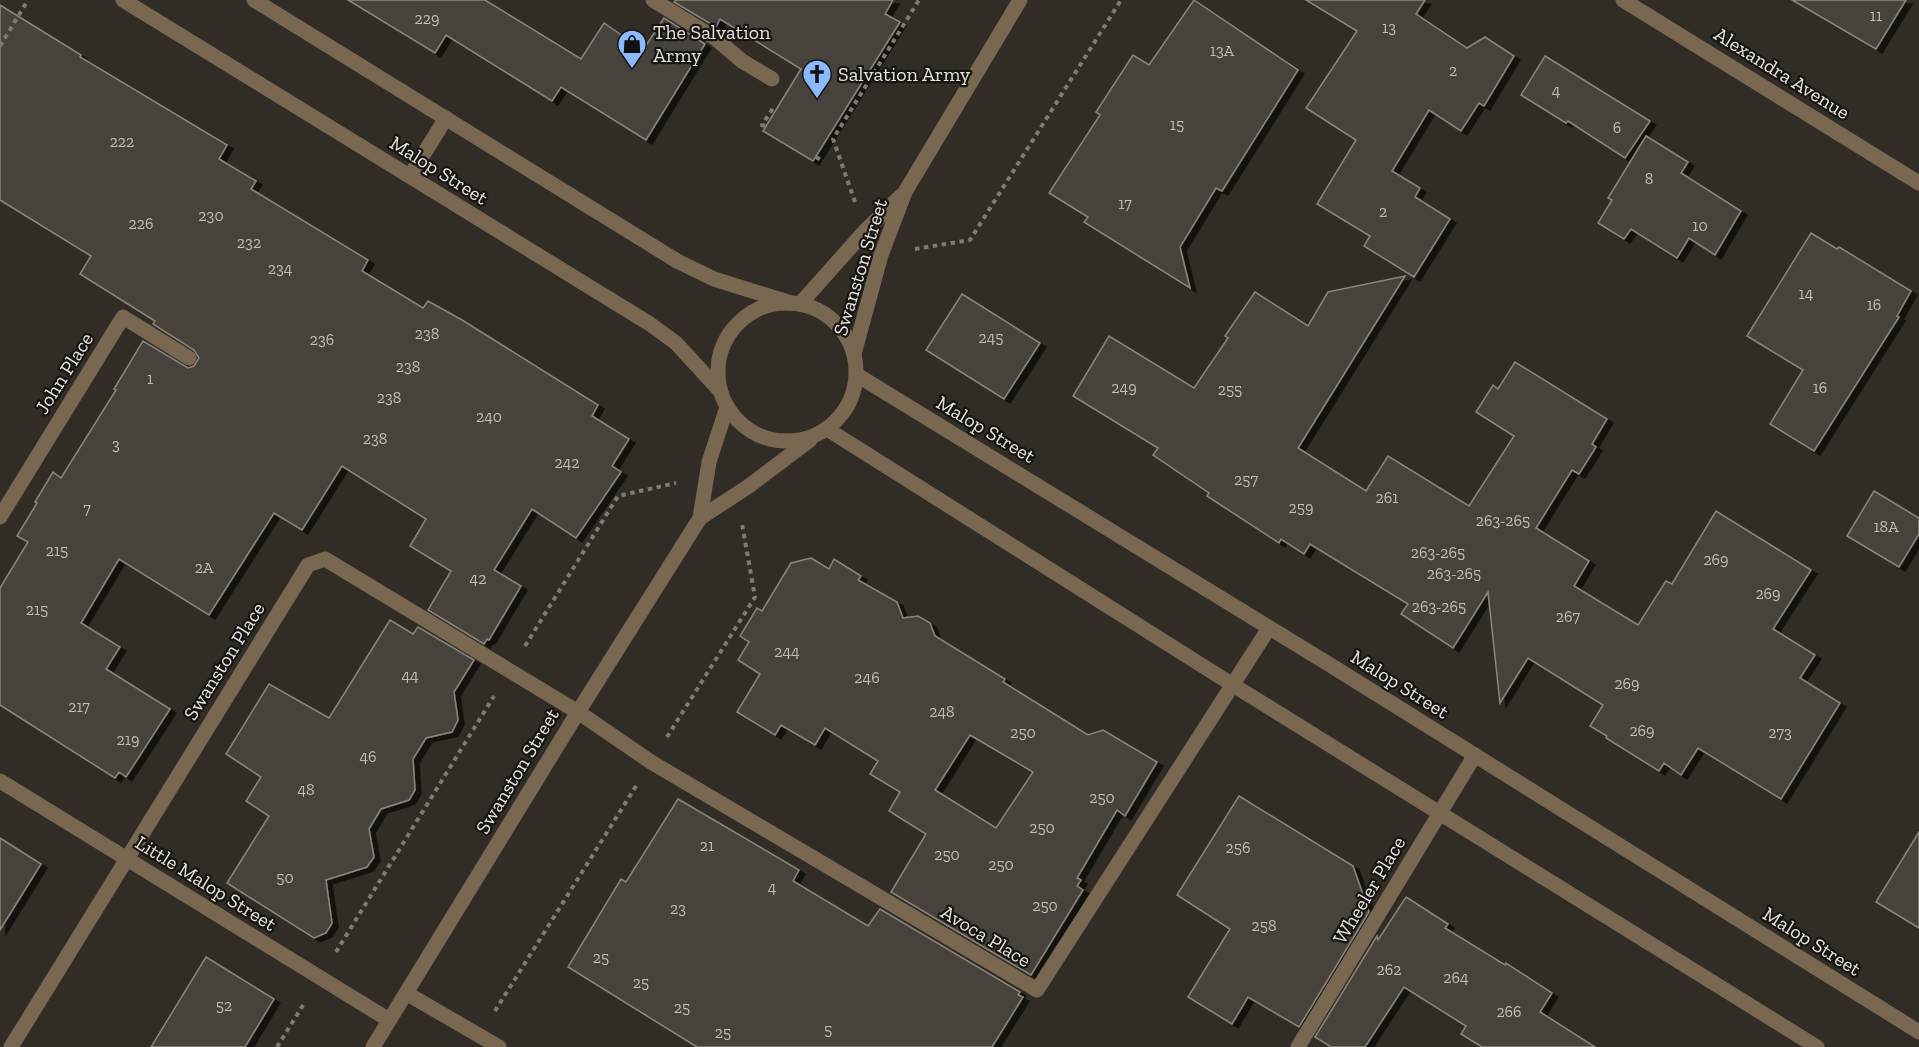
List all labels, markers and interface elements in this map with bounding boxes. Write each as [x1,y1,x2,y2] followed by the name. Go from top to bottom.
[1870,6,1882,25] house number: 11
[415,9,439,28] house number: 229
[1382,18,1396,37] house number: 13
[653,20,771,67] place label: The Salvation Army
[1710,22,1854,124] street label: Alexandra Avenue
[616,28,648,70] shop icon: The Salvation Army
[1210,41,1235,60] house number: 13A
[801,58,833,100] church icon: Salvation Army
[1449,61,1457,80] house number: 2
[838,62,971,86] place label: Salvation Army
[1552,81,1561,100] house number: 4
[1170,115,1184,134] house number: 15
[1613,118,1621,137] house number: 6
[386,130,493,210] street label: Malop Street
[110,132,134,151] house number: 222
[1645,169,1653,188] house number: 8
[1118,194,1132,213] house number: 17
[828,195,892,338] street label: Swanston Street
[1379,202,1387,221] house number: 2
[198,206,224,225] house number: 230
[129,214,153,233] house number: 226
[1692,216,1708,235] house number: 10
[237,233,261,252] house number: 232
[268,259,293,278] house number: 234
[1799,284,1814,303] house number: 14
[1867,295,1881,314] house number: 16
[415,324,439,343] house number: 238
[30,328,98,418] street label: John Place
[978,328,1004,347] house number: 245
[310,330,334,349] house number: 236
[396,357,420,376] house number: 238
[147,369,153,388] house number: 1
[1111,378,1137,397] house number: 249
[1813,378,1827,397] house number: 16
[1218,380,1242,399] house number: 255
[377,388,401,407] house number: 238
[932,390,1040,468] street label: Malop Street
[476,407,502,426] house number: 240
[363,429,387,448] house number: 238
[112,435,120,454] house number: 3
[554,453,580,472] house number: 242
[1234,470,1258,489] house number: 257
[1376,488,1398,507] house number: 261
[1289,498,1313,517] house number: 259
[83,499,91,518] house number: 7
[1476,511,1530,530] house number: 263-265
[1873,517,1899,536] house number: 18A
[46,541,68,560] house number: 215
[1411,543,1465,562] house number: 263-265
[1703,550,1729,569] house number: 269
[195,558,214,577] house number: 2A
[1427,564,1481,583] house number: 263-265
[470,569,486,588] house number: 42
[1755,584,1781,603] house number: 269
[1412,597,1466,616] house number: 263-265
[178,598,270,724] street label: Swanston Place
[26,600,48,619] house number: 215
[1556,607,1581,626] house number: 267
[774,642,800,661] house number: 244
[1347,644,1454,724] street label: Malop Street
[401,666,419,685] house number: 44
[854,668,880,687] house number: 246
[1614,674,1640,693] house number: 269
[68,697,90,716] house number: 217
[929,702,955,721] house number: 248
[470,703,564,838] street label: Swanston Street
[1629,721,1655,740] house number: 269
[1010,723,1036,742] house number: 250
[1768,723,1792,742] house number: 273
[117,730,139,749] house number: 219
[359,747,377,766] house number: 46
[297,780,315,799] house number: 48
[1089,788,1115,807] house number: 250
[1029,818,1055,837] house number: 250
[131,830,281,936] street label: Little Malop Street
[1328,832,1410,948] street label: Wheeler Place
[700,836,714,855] house number: 21
[1226,838,1250,857] house number: 256
[934,845,960,864] house number: 250
[988,855,1014,874] house number: 250
[276,868,294,887] house number: 50
[768,878,777,897] house number: 4
[1032,896,1058,915] house number: 250
[670,899,686,918] house number: 23
[937,900,1035,972] street label: Avoca Place
[1759,901,1866,981] street label: Malop Street
[1251,916,1277,935] house number: 258
[593,948,609,967] house number: 25
[1377,960,1401,979] house number: 262
[1443,968,1469,987] house number: 264
[633,973,649,992] house number: 25
[216,996,232,1015] house number: 52
[674,998,690,1017] house number: 25
[1496,1002,1522,1021] house number: 266
[824,1020,832,1039] house number: 5
[715,1023,731,1042] house number: 25

